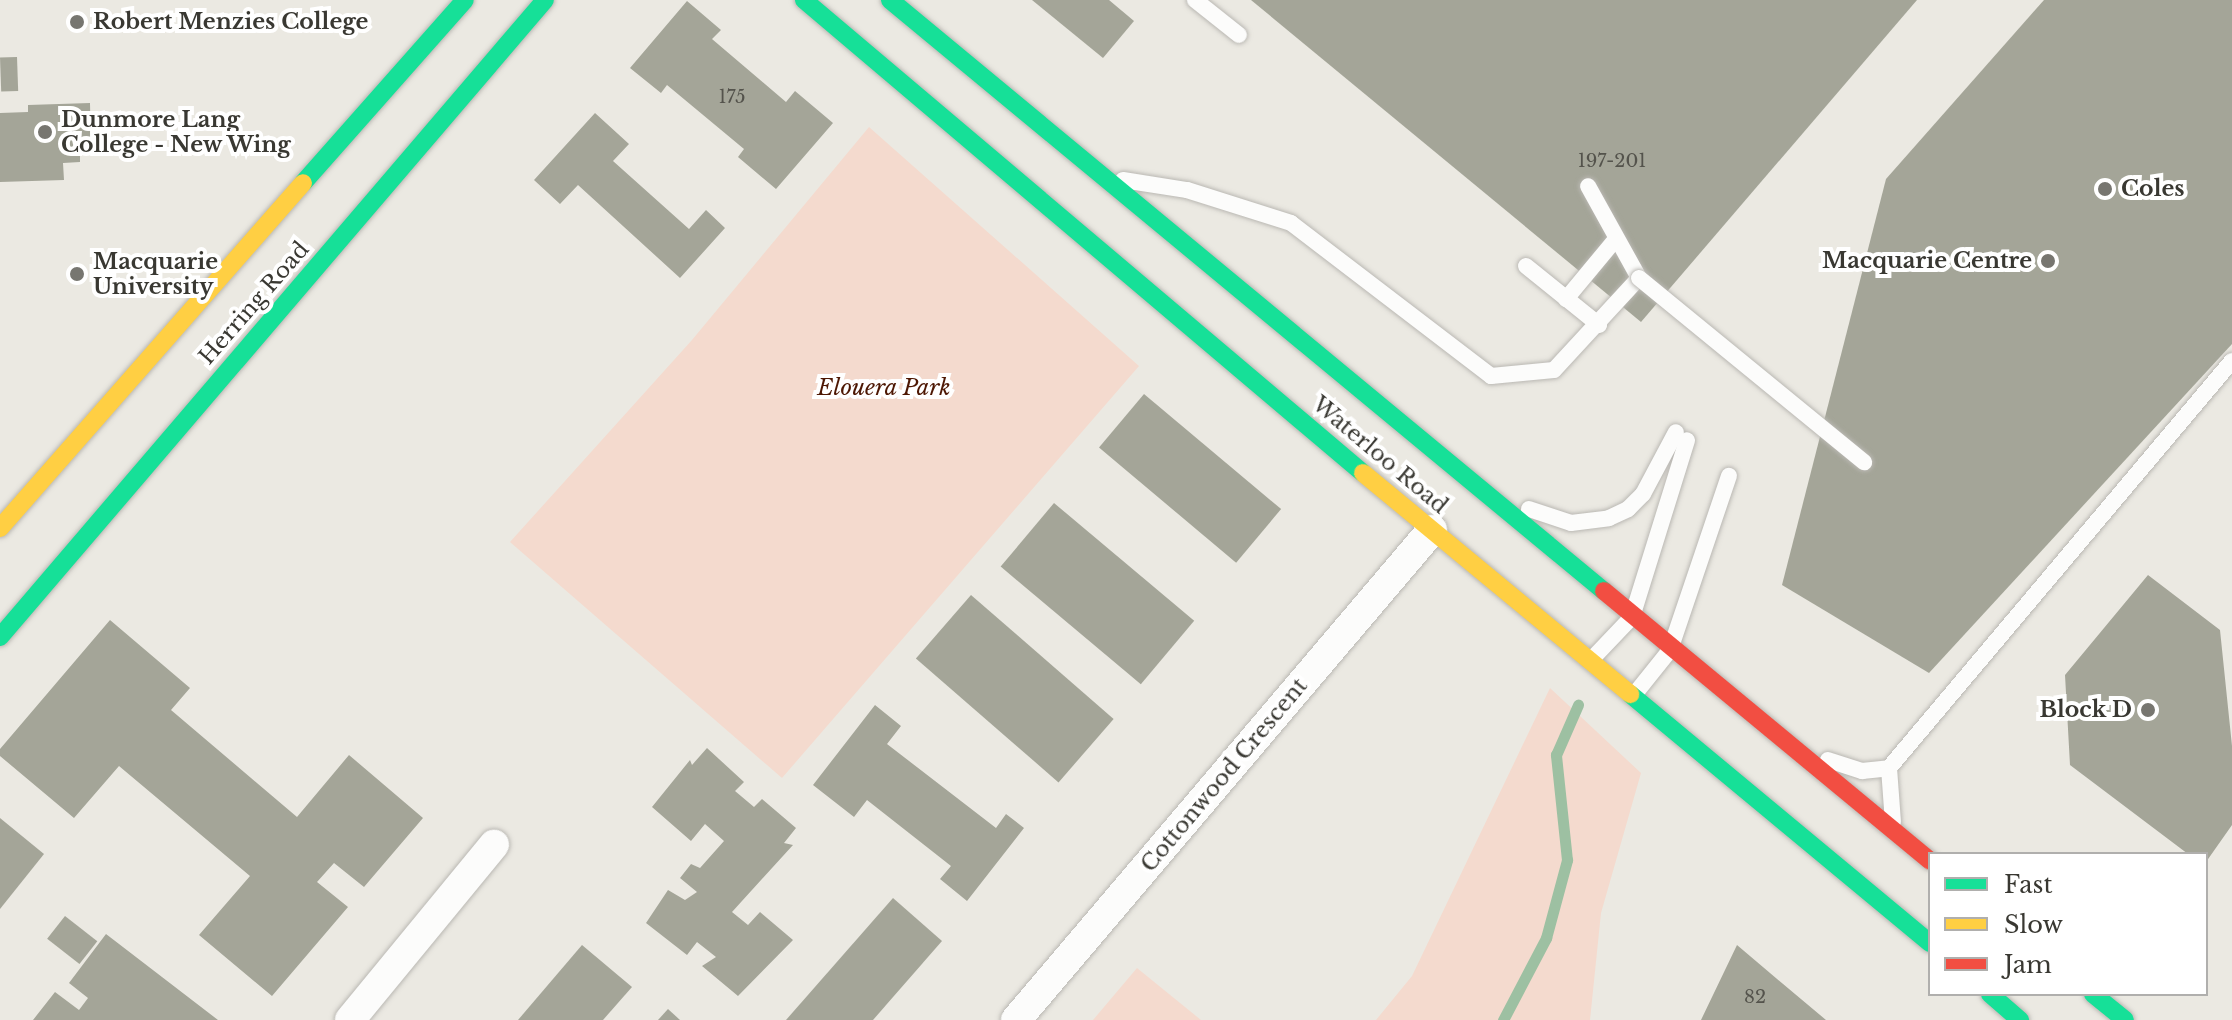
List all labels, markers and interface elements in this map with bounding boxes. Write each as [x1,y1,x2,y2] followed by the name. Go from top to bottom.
[93,9,368,35] place label: Robert Menzies College
[68,13,86,31] marker: Robert Menzies College
[718,86,746,108] house number: 175
[61,106,292,158] place label: Dunmore Lang College - New Wing
[36,123,54,141] marker: Dunmore Lang College - New Wing
[1578,150,1646,172] house number: 197-201
[2121,176,2185,202] place label: Coles
[2096,180,2114,198] marker: Coles
[193,236,315,370] street label: Herring Road
[93,248,218,300] place label: Macquarie University
[1822,248,2032,274] place label: Macquarie Centre
[2039,252,2057,270] marker: Macquarie Centre
[68,265,86,283] marker: Macquarie University
[817,375,951,401] park label: Elouera Park
[1307,391,1453,519] street label: Waterloo Road
[1135,673,1313,877] street label: Cottonwood Crescent
[2039,697,2132,723] place label: Block D
[2139,701,2157,719] marker: Block D
[1928,852,2208,996] legend
[2004,870,2052,899] text: Fast
[2004,910,2063,939] text: Slow
[2004,950,2052,979] text: Jam
[1744,986,1766,1008] house number: 82

